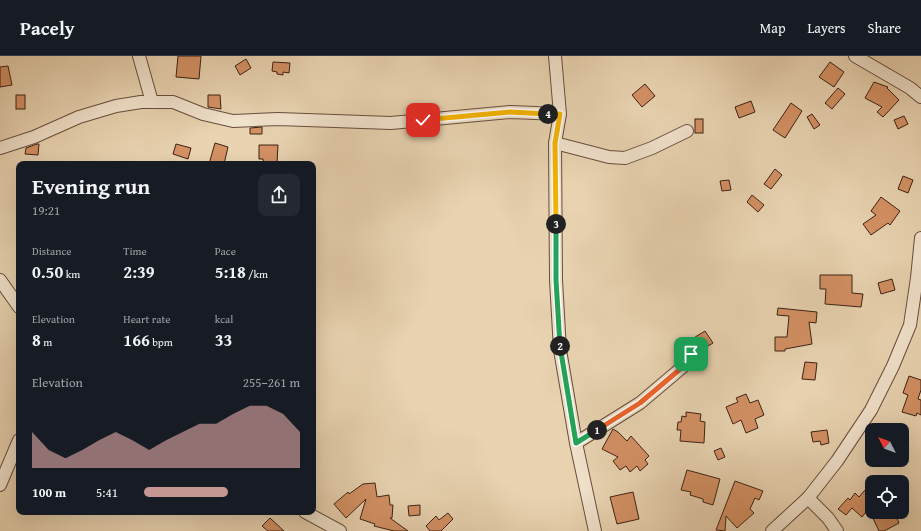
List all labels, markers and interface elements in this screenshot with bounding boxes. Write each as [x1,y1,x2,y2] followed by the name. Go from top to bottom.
[20,14,75,42] text: Pacely
[760,18,786,38] text: Map
[808,18,846,38] text: Layers
[868,18,901,38] text: Share
[406,103,440,137] pin
[538,104,558,124] pin: 4
[545,106,551,122] text: 4
[412,109,434,131] icon: check
[32,170,150,202] text: Evening run
[258,174,300,216] button: share
[32,201,60,220] text: 19:21
[546,214,566,234] pin: 3
[553,216,559,232] text: 3
[32,243,71,259] text: Distance
[123,243,147,259] text: Time
[215,243,236,259] text: Pace
[32,259,63,284] text: 0.50
[123,259,155,284] text: 2:39
[215,259,246,284] text: 5:18
[63,266,80,282] text: km
[246,266,268,282] text: /km
[32,311,75,327] text: Elevation
[123,311,171,327] text: Heart rate
[215,311,233,327] text: kcal
[32,327,41,352] text: 8
[123,327,150,352] text: 166
[215,327,232,352] text: 33
[41,334,52,350] text: m
[150,334,173,350] text: bpm
[550,336,570,356] pin: 2
[674,337,708,371] pin
[557,338,563,354] text: 2
[680,343,702,365] icon: arrive
[32,373,83,392] text: Elevation
[243,373,300,392] text: 255–261 m
[587,420,607,440] pin: 1
[594,422,600,438] text: 1
[865,423,909,467] north arrow
[865,423,909,519] map controls
[865,475,909,519] button: locate
[32,483,66,502] text: 100 m
[96,483,118,502] text: 5:41

